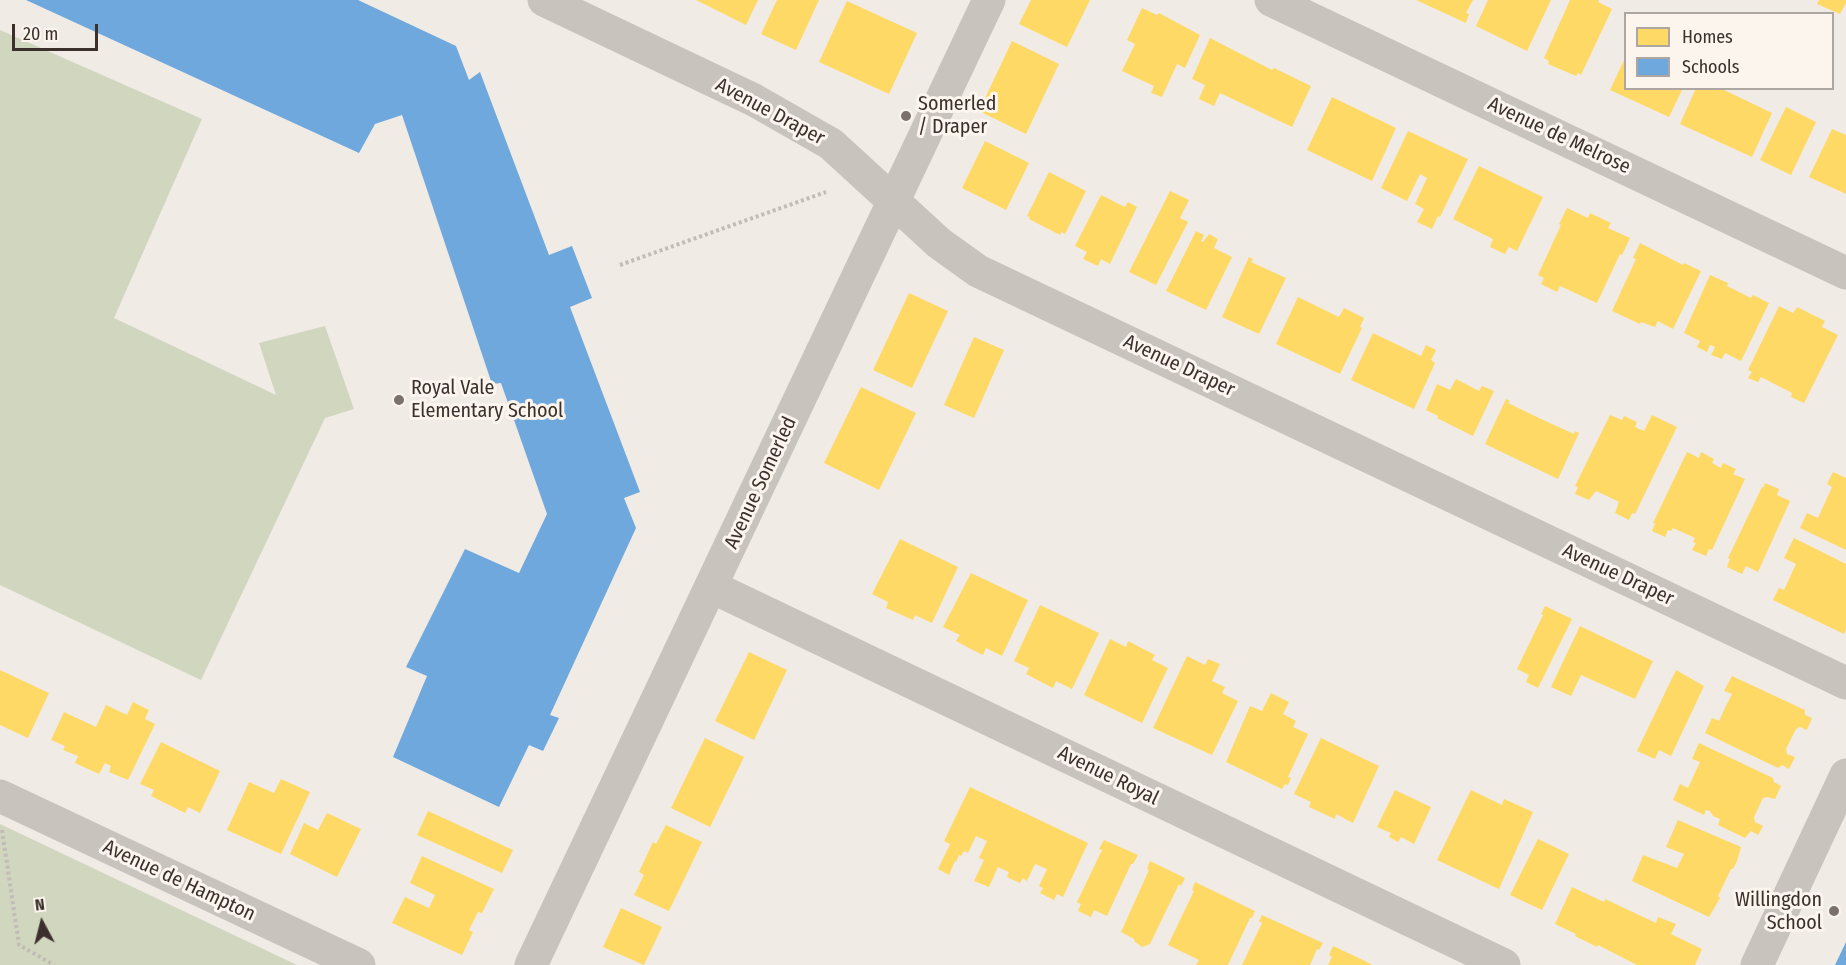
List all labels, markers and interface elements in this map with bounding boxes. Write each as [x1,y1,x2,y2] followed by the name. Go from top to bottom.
[15,12,100,50] scale bar
[1624,12,1834,90] legend
[23,23,58,45] text: 20 m
[1682,26,1733,48] text: Homes
[1682,56,1740,78] text: Schools
[711,73,829,151] street label: Avenue Draper
[918,92,996,139] place label: Somerled / Draper
[1484,92,1634,180] street label: Avenue de Melrose
[899,109,913,123] marker: Somerled / Draper
[1120,330,1238,402] street label: Avenue Draper
[411,376,563,423] place label: Royal Vale Elementary School
[392,393,406,407] marker: Royal Vale Elementary School
[720,413,802,553] street label: Avenue Somerled
[1559,539,1677,611] street label: Avenue Draper
[1054,741,1162,811] street label: Avenue Royal
[99,835,259,927] street label: Avenue de Hampton
[1735,888,1822,935] place label: Willingdon School
[12,893,72,953] north arrow
[34,895,46,915] text: N
[1827,904,1841,918] marker: Willingdon School

